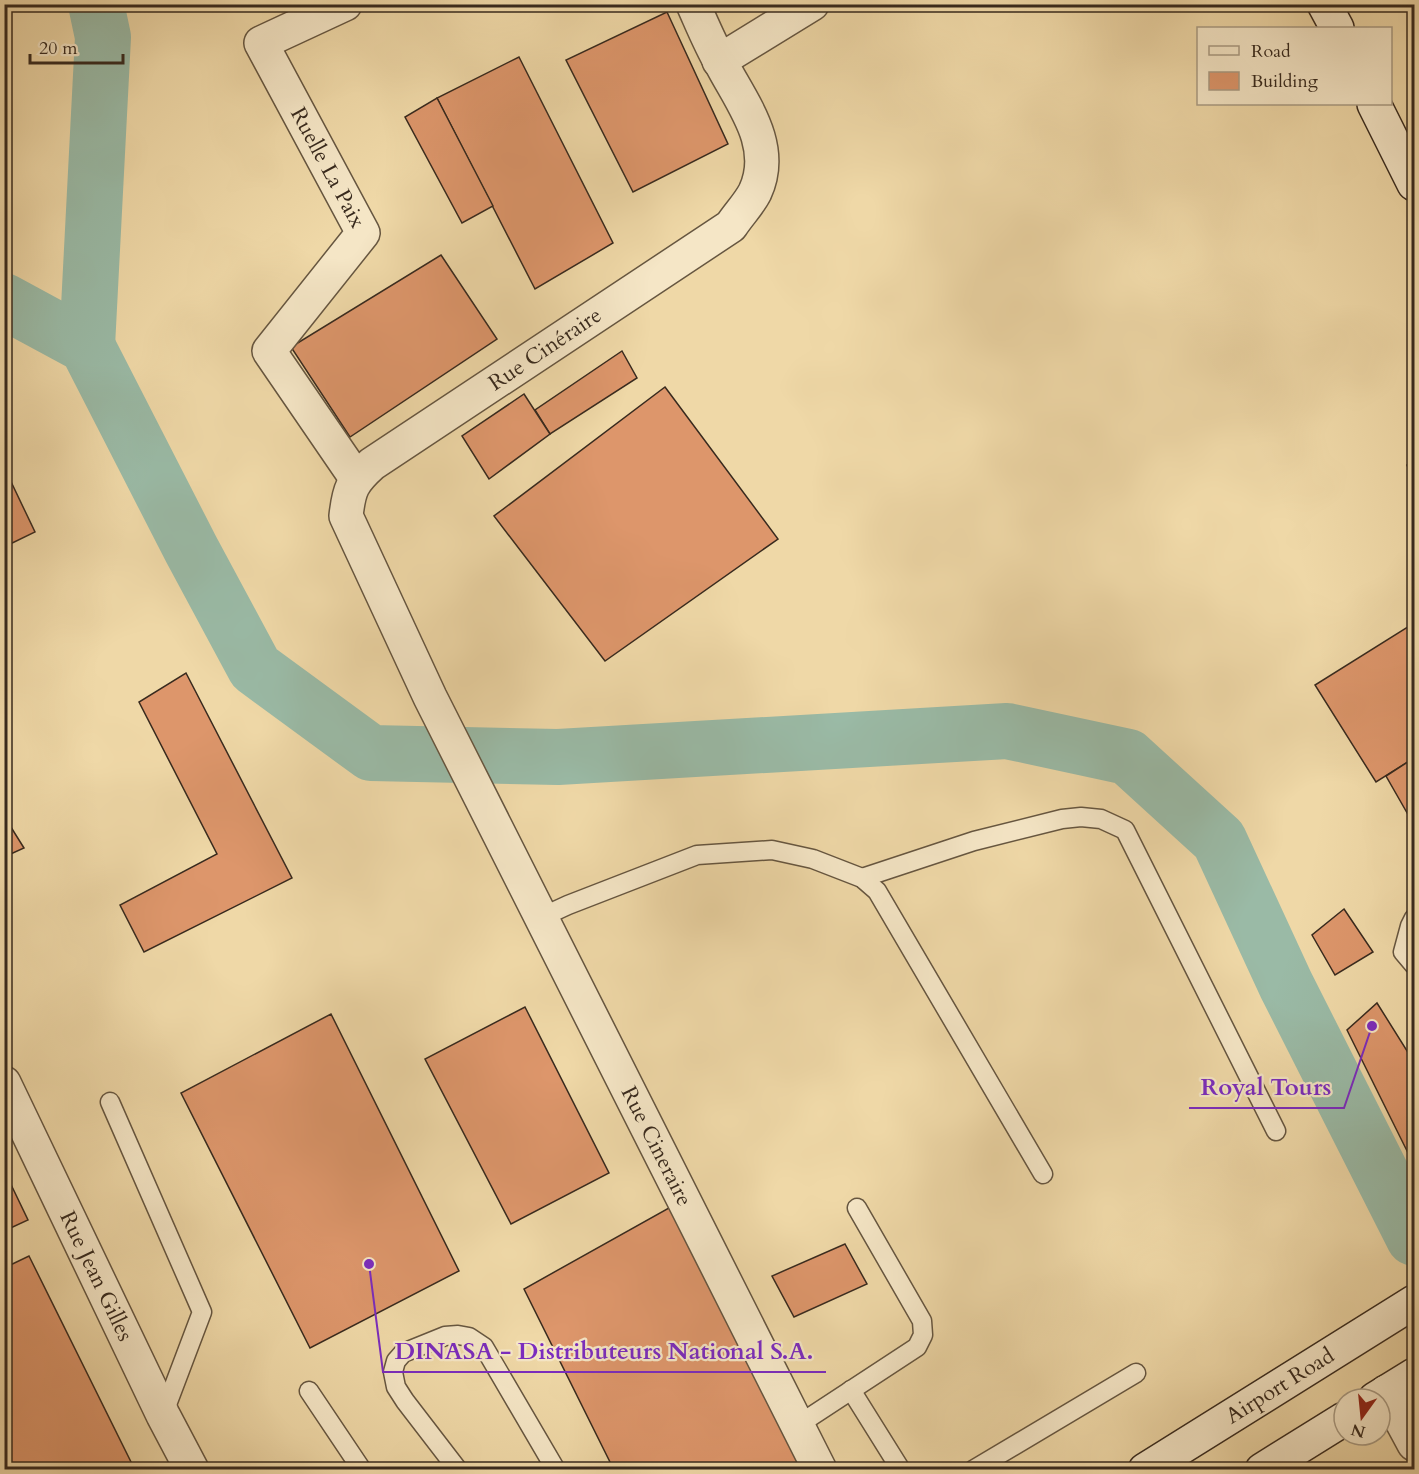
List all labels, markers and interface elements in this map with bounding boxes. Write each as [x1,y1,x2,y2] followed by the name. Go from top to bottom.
[30,27,123,65] scale bar
[1197,27,1392,105] legend
[39,36,78,61] text: 20 m
[1251,39,1291,64] text: Road
[1251,69,1319,94] text: Building
[283,102,373,233] street label: Ruelle La Paix
[483,300,607,398] street label: Rue Cinéraire
[1189,1066,1344,1108] callout: Royal Tours
[1201,1071,1331,1104] text: Royal Tours
[614,1081,699,1211] street label: Rue Cineraire
[52,1206,140,1346] street label: Rue Jean Gilles
[383,1330,826,1372] callout: DINASA - Distributeurs National S.A.
[395,1335,814,1368] text: DINASA - Distributeurs National S.A.
[1220,1340,1340,1431] street label: Airport Road
[1332,1387,1392,1447] north arrow
[1349,1418,1368,1443] text: N

